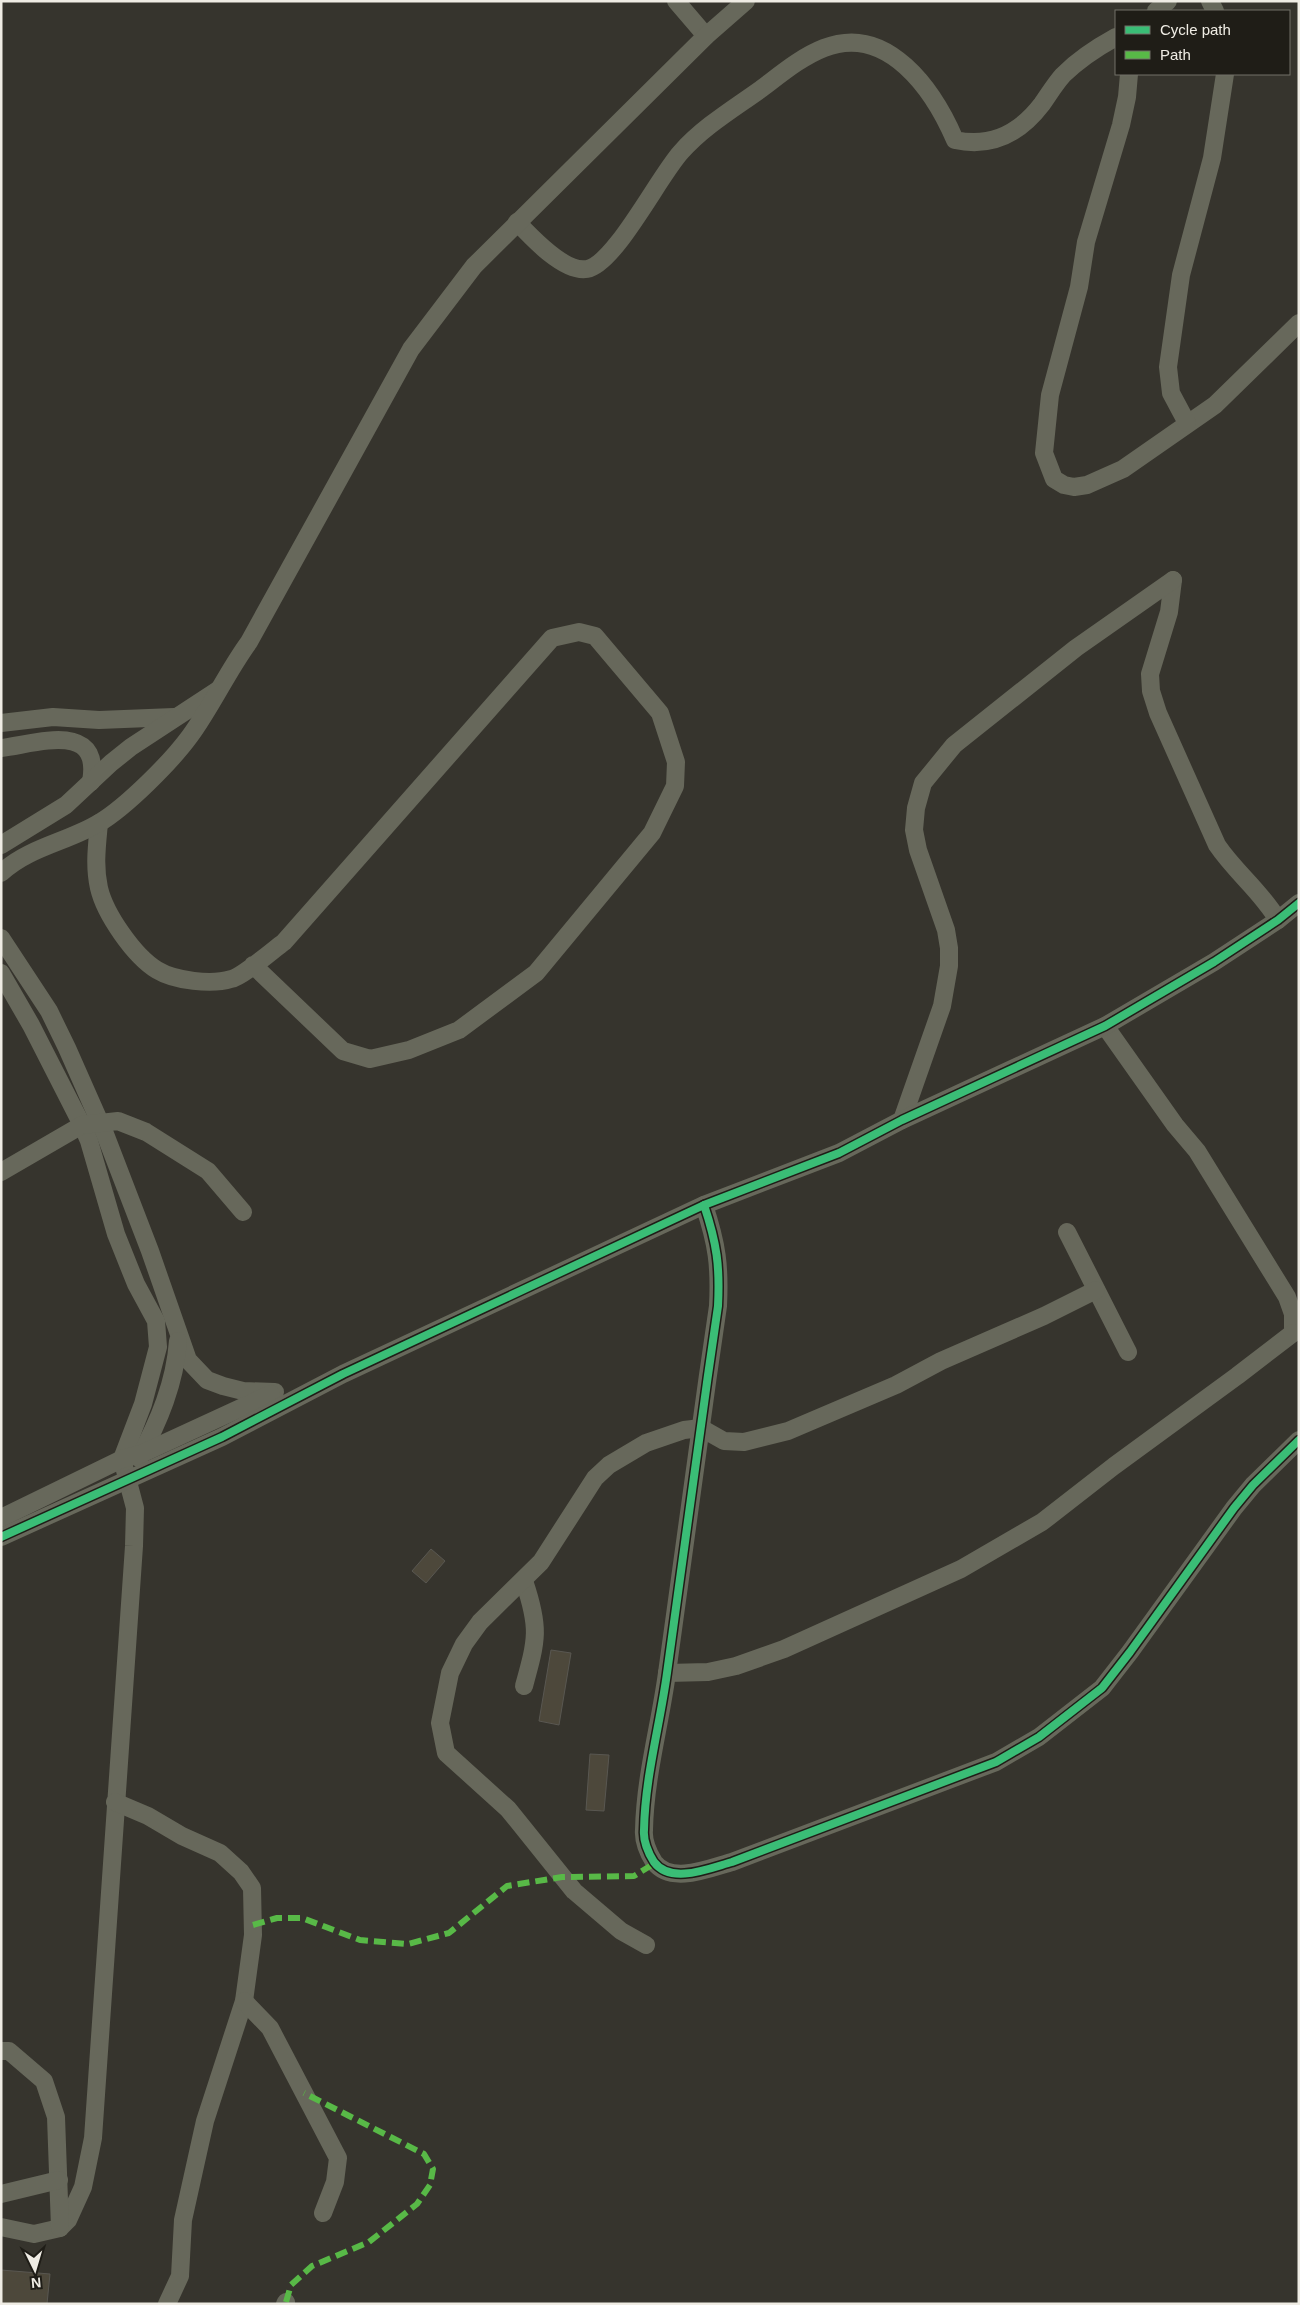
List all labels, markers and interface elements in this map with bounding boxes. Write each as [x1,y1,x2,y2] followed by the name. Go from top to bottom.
[1115,10,1290,75] legend
[1160,21,1231,38] text: Cycle path
[1160,46,1191,63] text: Path
[10,2245,60,2295] north arrow
[30,2275,42,2291] text: N

